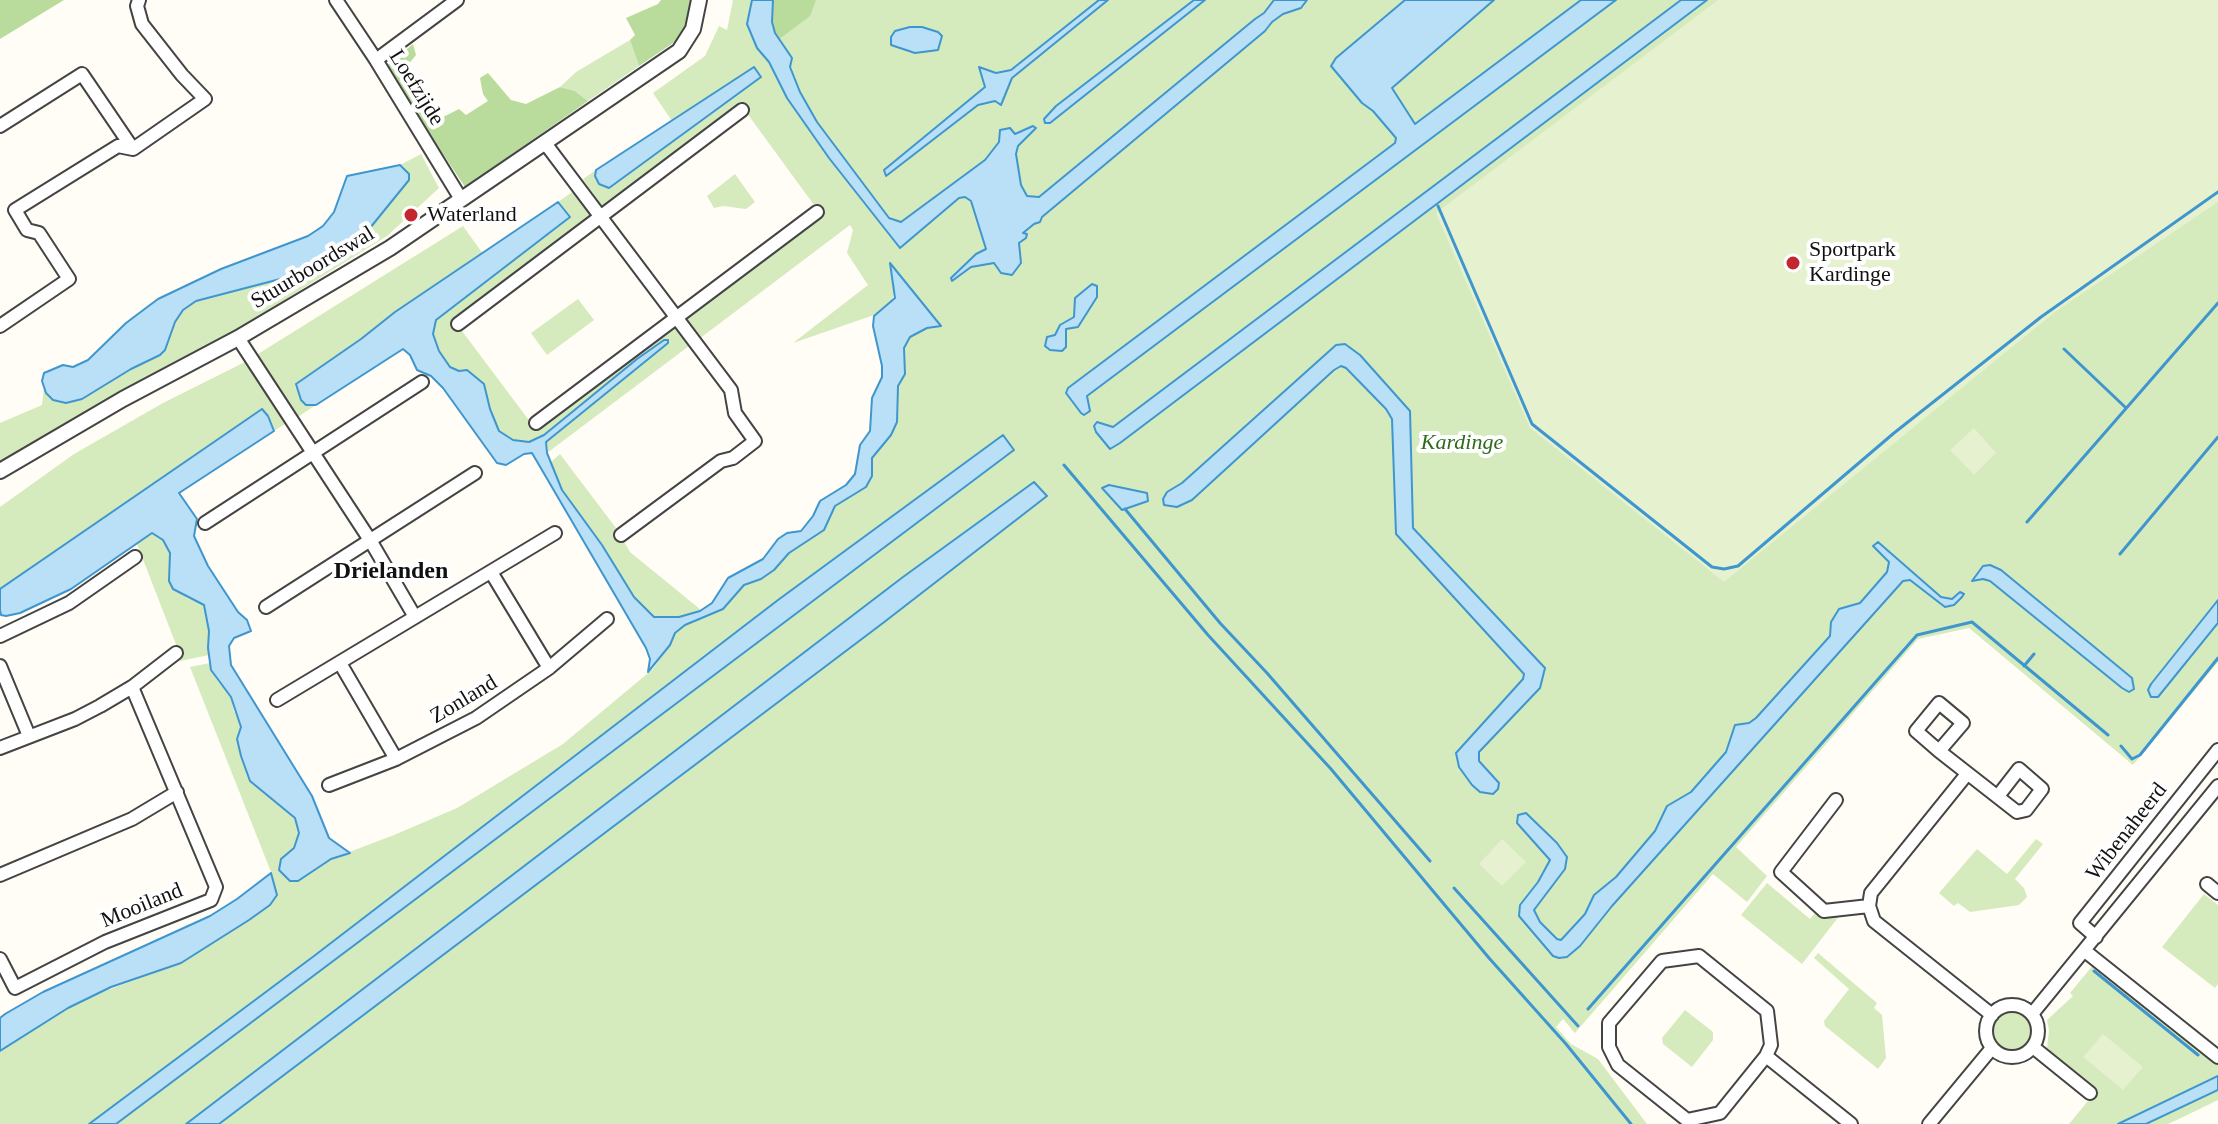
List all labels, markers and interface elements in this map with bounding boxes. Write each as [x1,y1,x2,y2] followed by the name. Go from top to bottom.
[382,45,450,131] street label: Loefzijde
[427,202,517,228] place label: Waterland
[402,206,420,224] marker: Waterland
[246,221,380,315] street label: Stuurboordswal
[1809,237,1896,288] place label: Sportpark Kardinge
[1784,254,1802,272] marker: Sportpark Kardinge
[1421,430,1503,456] park label: Kardinge
[334,558,448,586] district label: Drielanden
[426,670,502,730] street label: Zonland
[2081,778,2173,886] street label: Wibenaheerd
[97,878,187,934] street label: Mooiland

